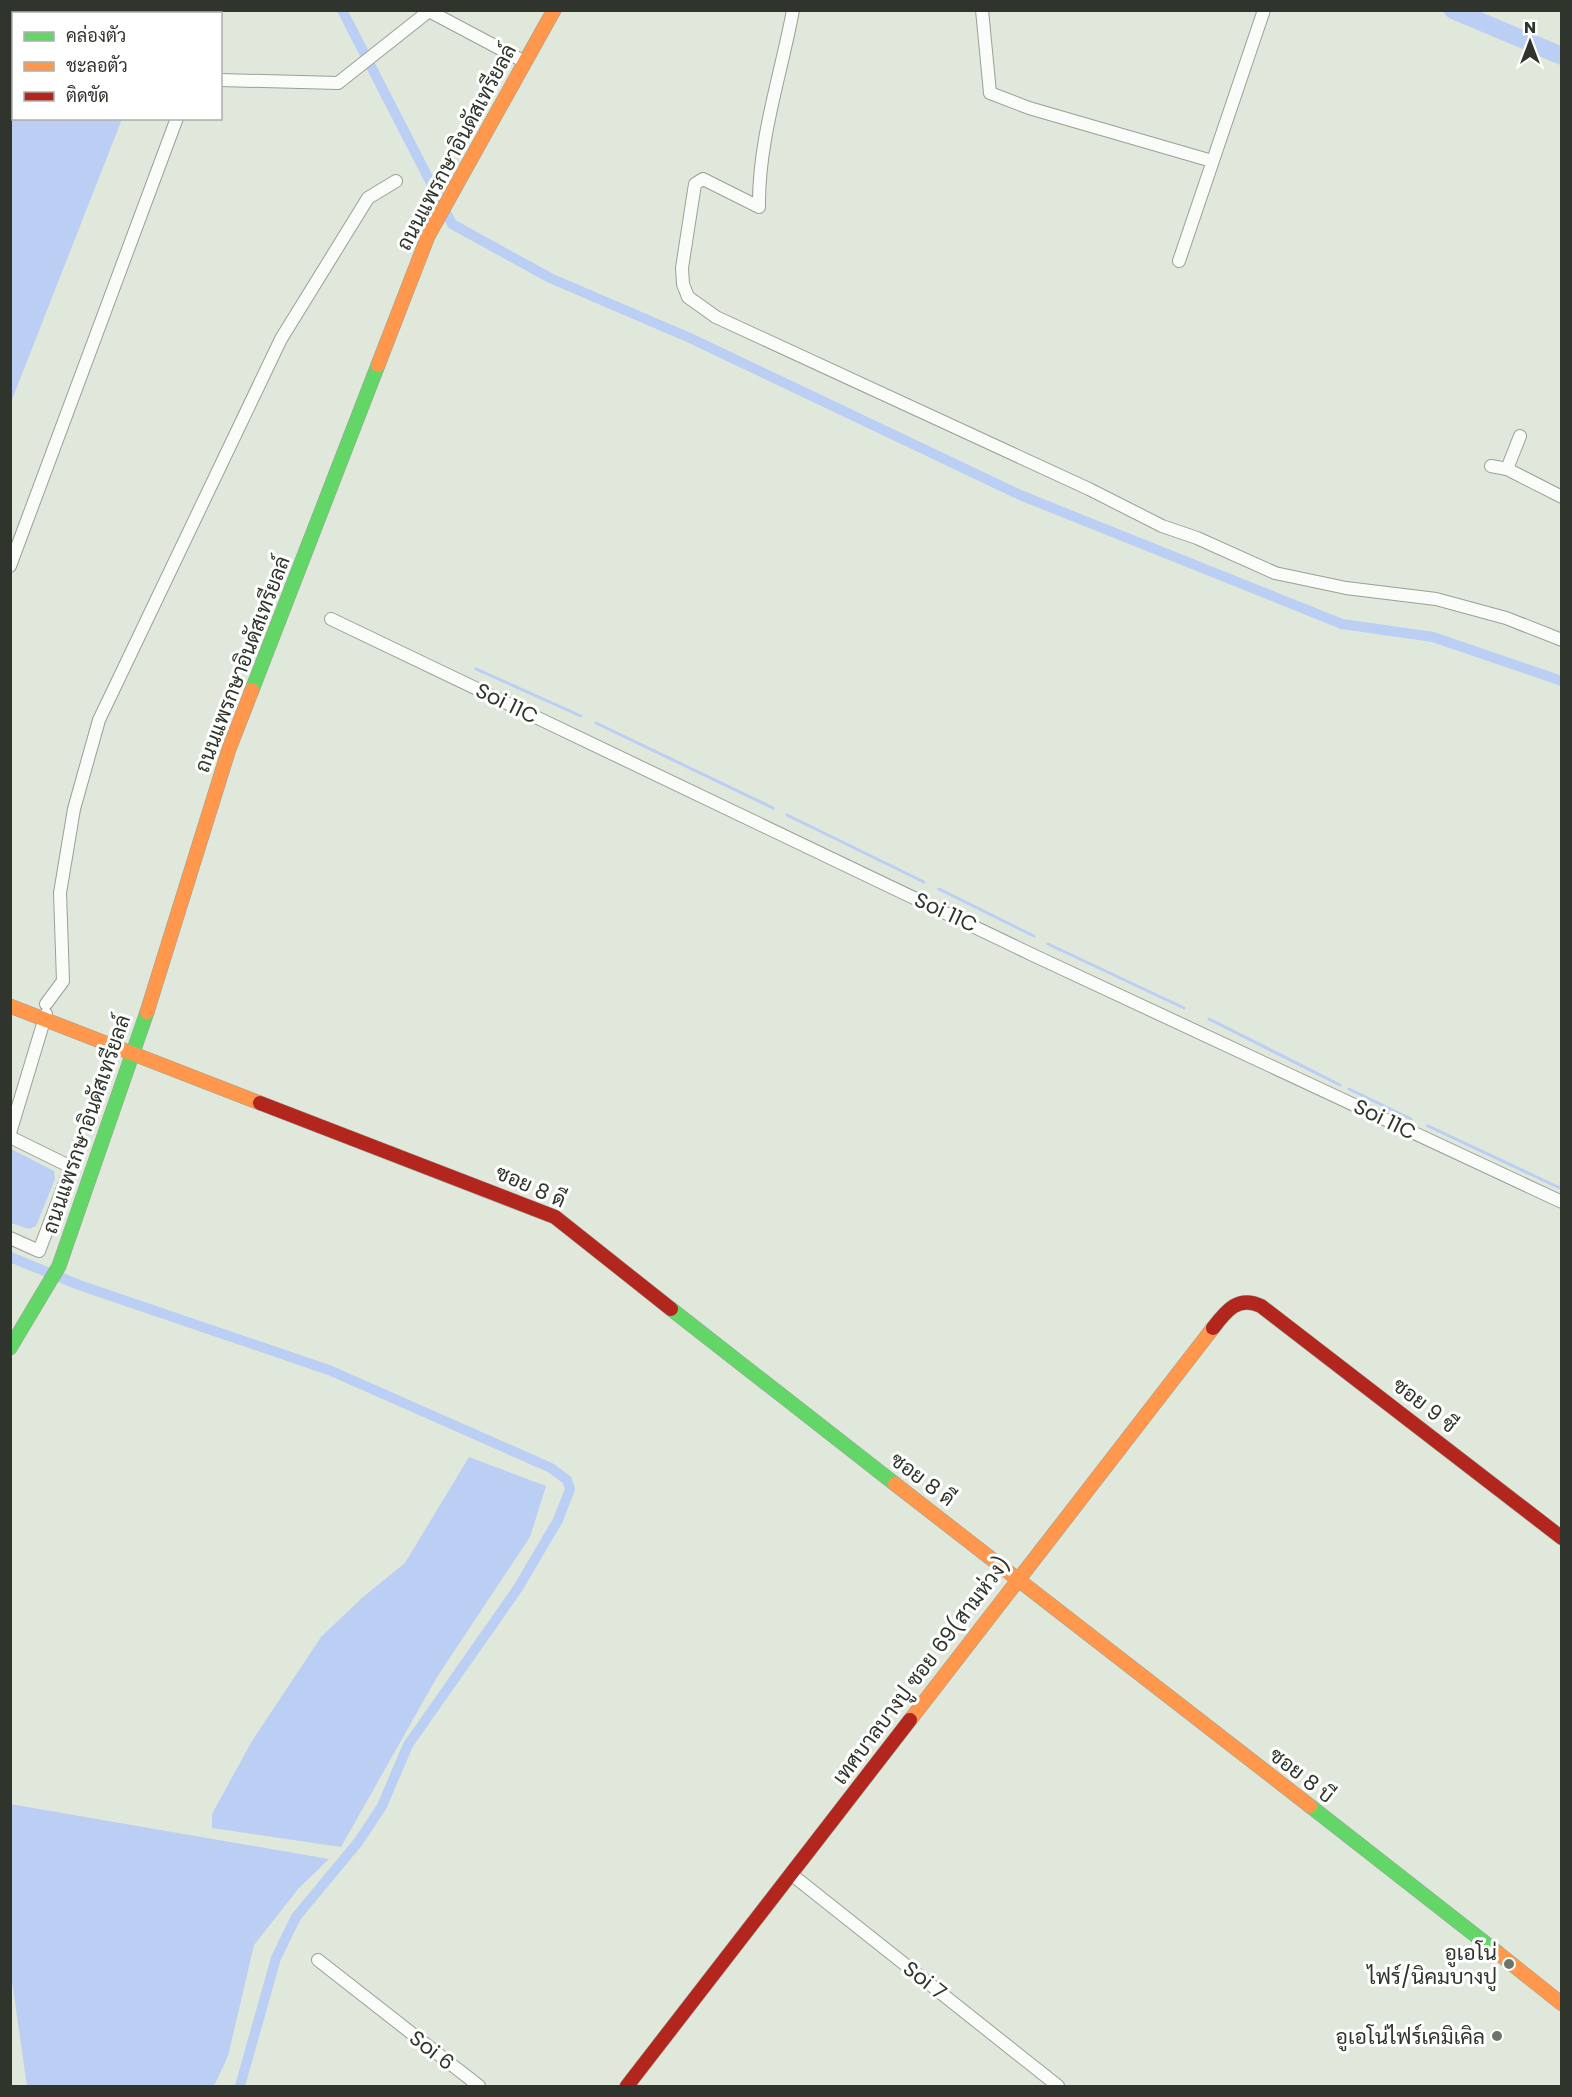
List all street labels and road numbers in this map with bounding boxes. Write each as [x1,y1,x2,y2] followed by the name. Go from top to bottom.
[389,39,523,255] street label: ถนนแพรกษาอินดัสเทรียลล์
[187,551,297,777] street label: ถนนแพรกษาอินดัสเทรียลล์
[471,675,543,731] street label: Soi 11C
[910,885,982,939] street label: Soi 11C
[35,1011,137,1237] street label: ถนนแพรกษาอินดัสเทรียลล์
[1349,1091,1421,1147] street label: Soi 11C
[491,1158,571,1214] street label: ซอย 8 ดี
[1387,1371,1463,1439] street label: ซอย 9 ซี
[885,1445,961,1513] street label: ซอย 8 ดี
[825,1550,1017,1791] street label: เทศบาลบางปู ซอย 69(สามห่วง)
[1263,1740,1341,1810] street label: ซอย 8 บี
[897,1954,953,2006] street label: Soi 7
[403,2023,461,2077] street label: Soi 6

